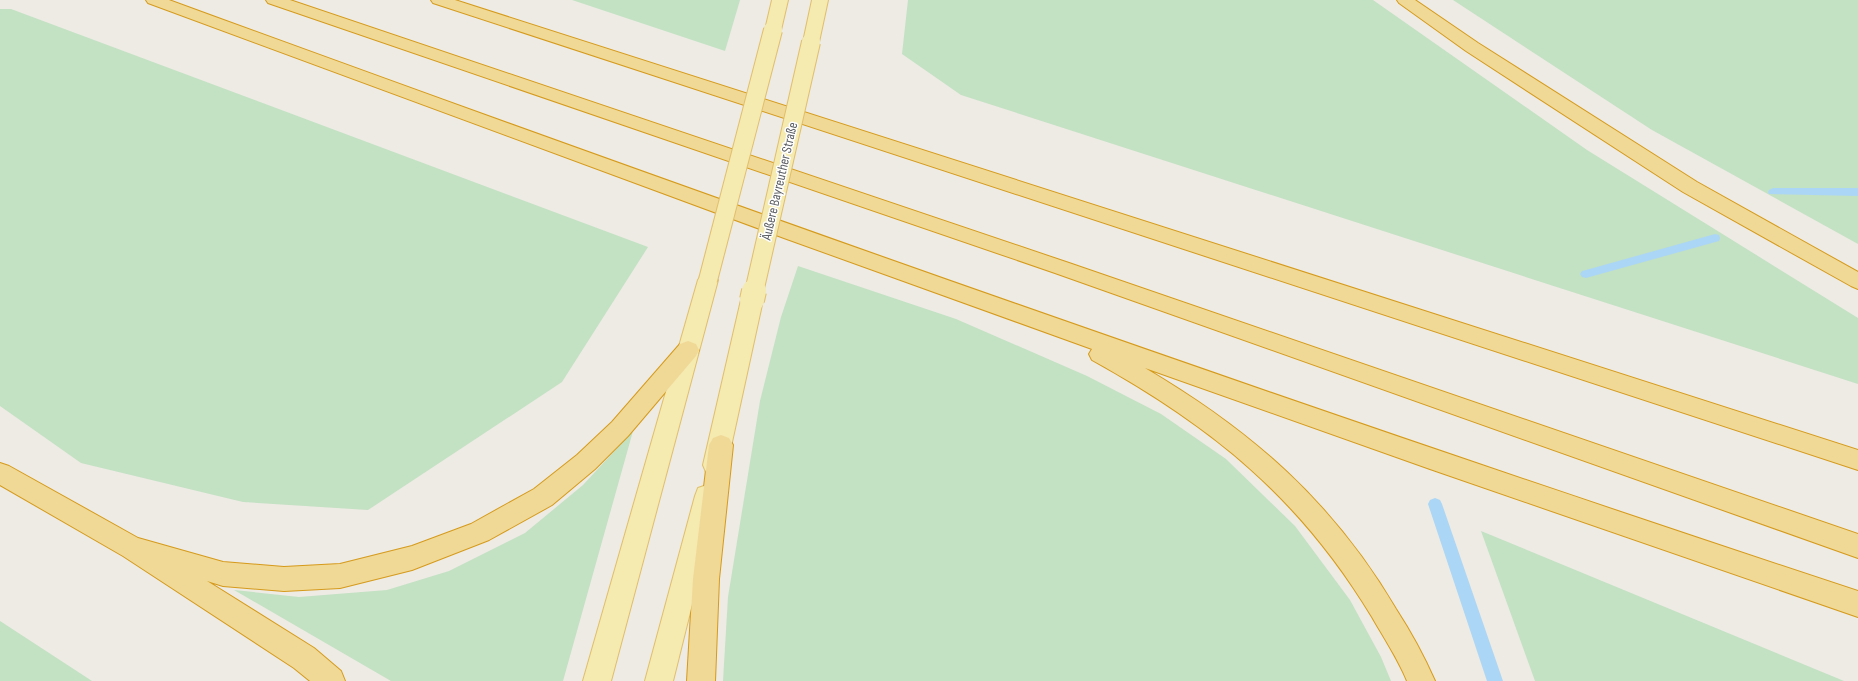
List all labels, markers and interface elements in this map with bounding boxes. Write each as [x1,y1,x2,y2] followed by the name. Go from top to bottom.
[757,121,801,243] street label: Äußere Bayreuther Straße

